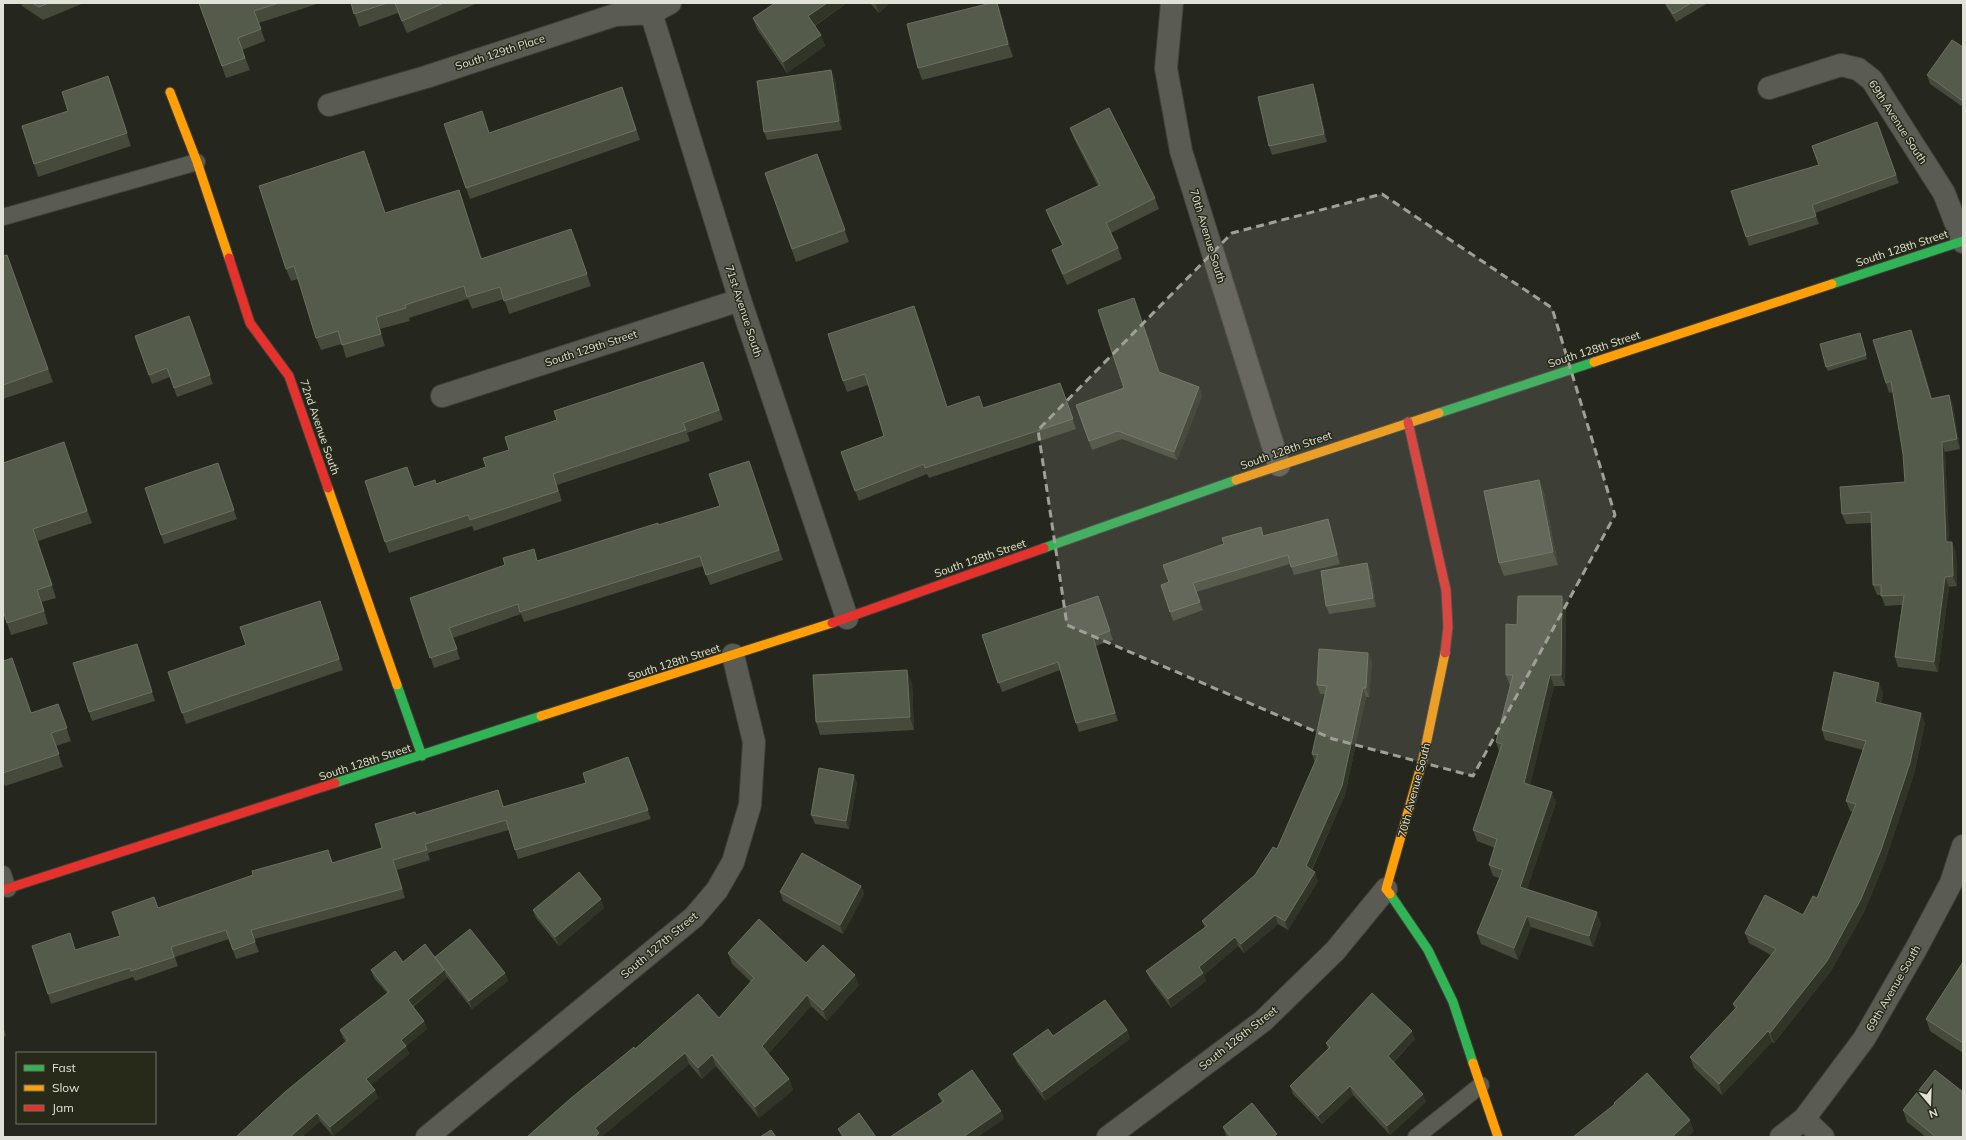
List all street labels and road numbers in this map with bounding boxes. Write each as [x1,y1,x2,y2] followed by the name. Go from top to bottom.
[453,31,547,73] street label: South 129th Place
[1866,77,1930,167] street label: 69th Avenue South
[1187,187,1229,285] street label: 70th Avenue South
[1854,226,1950,269] street label: South 128th Street
[722,263,766,359] street label: 71st Avenue South
[543,326,639,369] street label: South 129th Street
[1546,327,1642,370] street label: South 128th Street
[297,377,343,477] street label: 72nd Avenue South
[1238,428,1334,472] street label: South 128th Street
[932,536,1028,580] street label: South 128th Street
[626,640,722,683] street label: South 128th Street
[317,740,413,783] street label: South 128th Street
[1395,741,1433,839] street label: 70th Avenue South
[618,909,700,981] street label: South 127th Street
[1863,942,1923,1034] street label: 69th Avenue South
[1196,1003,1280,1073] street label: South 126th Street

